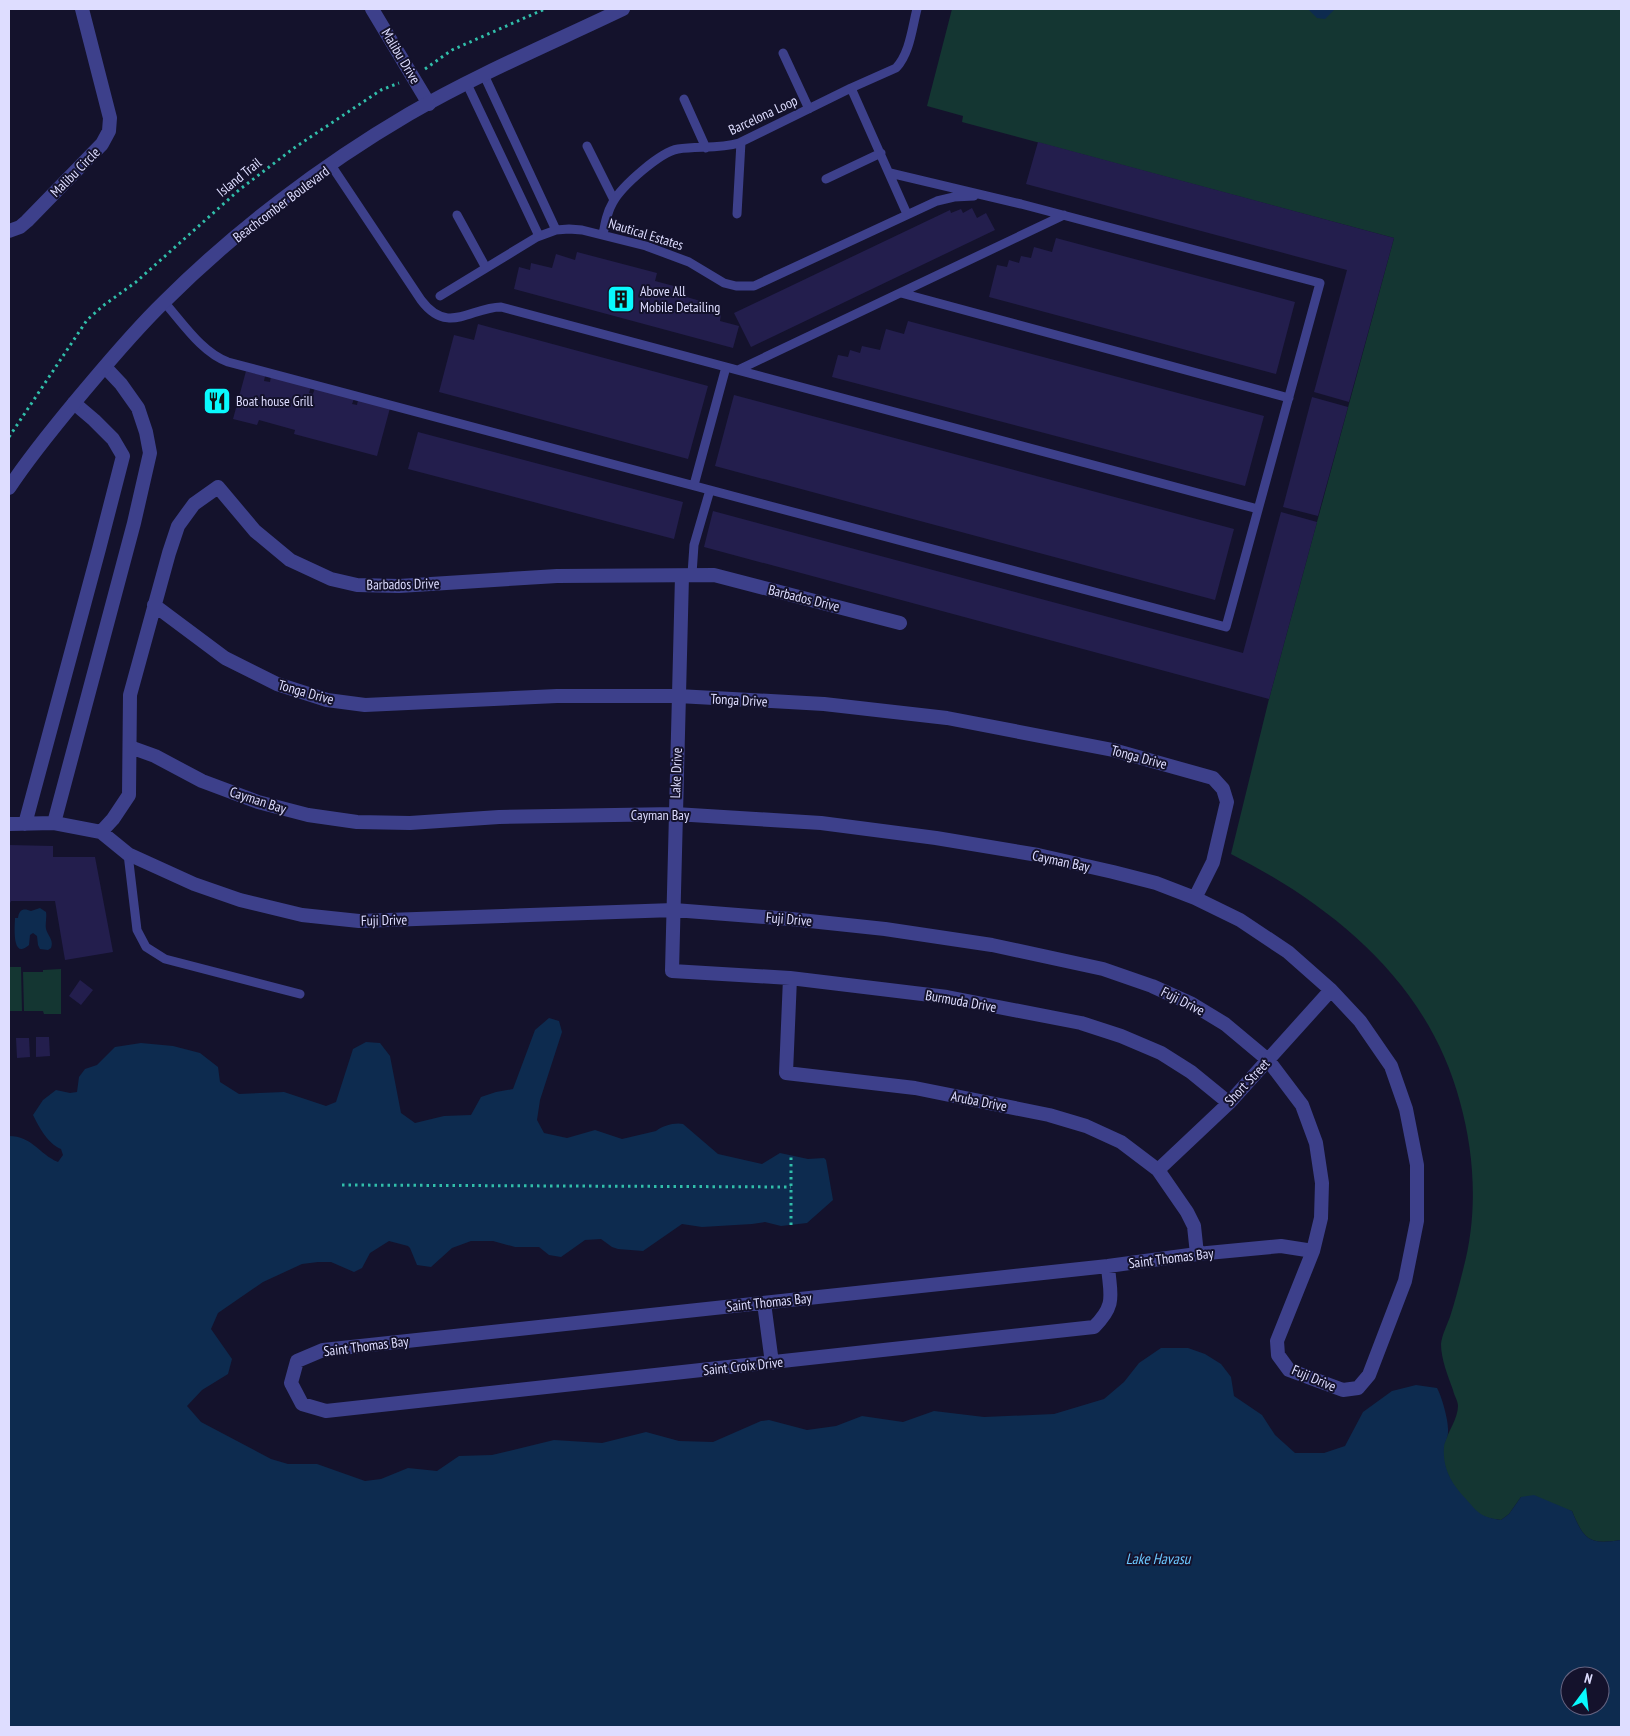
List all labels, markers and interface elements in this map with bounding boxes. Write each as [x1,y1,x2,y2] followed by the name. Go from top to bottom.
[377,25,425,87] street label: Malibu Drive
[726,91,800,139] street label: Barcelona Loop
[46,143,104,201] street label: Malibu Circle
[213,153,266,201] street label: Island Trail
[229,162,333,246] street label: Beachcomber Boulevard
[606,214,686,254] street label: Nautical Estates
[640,282,720,316] place label: Above All Mobile Detailing
[606,284,636,314] building icon: Above All Mobile Detailing
[202,386,232,416] restaurant icon: Boat house Grill
[236,392,314,410] place label: Boat house Grill
[366,574,440,594] street label: Barbados Drive
[766,580,842,616] street label: Barbados Drive
[276,675,336,709] street label: Tonga Drive
[710,690,768,710] street label: Tonga Drive
[1109,741,1169,773] street label: Tonga Drive
[666,747,686,799] street label: Lake Drive
[227,782,289,818] street label: Cayman Bay
[631,806,690,824] street label: Cayman Bay
[1031,846,1092,876] street label: Cayman Bay
[765,908,813,930] street label: Fuji Drive
[361,911,408,929] street label: Fuji Drive
[1158,982,1208,1020] street label: Fuji Drive
[924,986,998,1016] street label: Burmuda Drive
[1221,1054,1274,1109] street label: Short Street
[949,1087,1009,1115] street label: Aruba Drive
[1127,1244,1215,1272] street label: Saint Thomas Bay
[726,1289,813,1315] street label: Saint Thomas Bay
[322,1332,410,1360] street label: Saint Thomas Bay
[702,1353,784,1379] street label: Saint Croix Drive
[1289,1361,1339,1395] street label: Fuji Drive
[1126,1549,1192,1568] water label: Lake Havasu
[1560,1666,1610,1716] north arrow
[1582,1669,1594,1688] text: N

